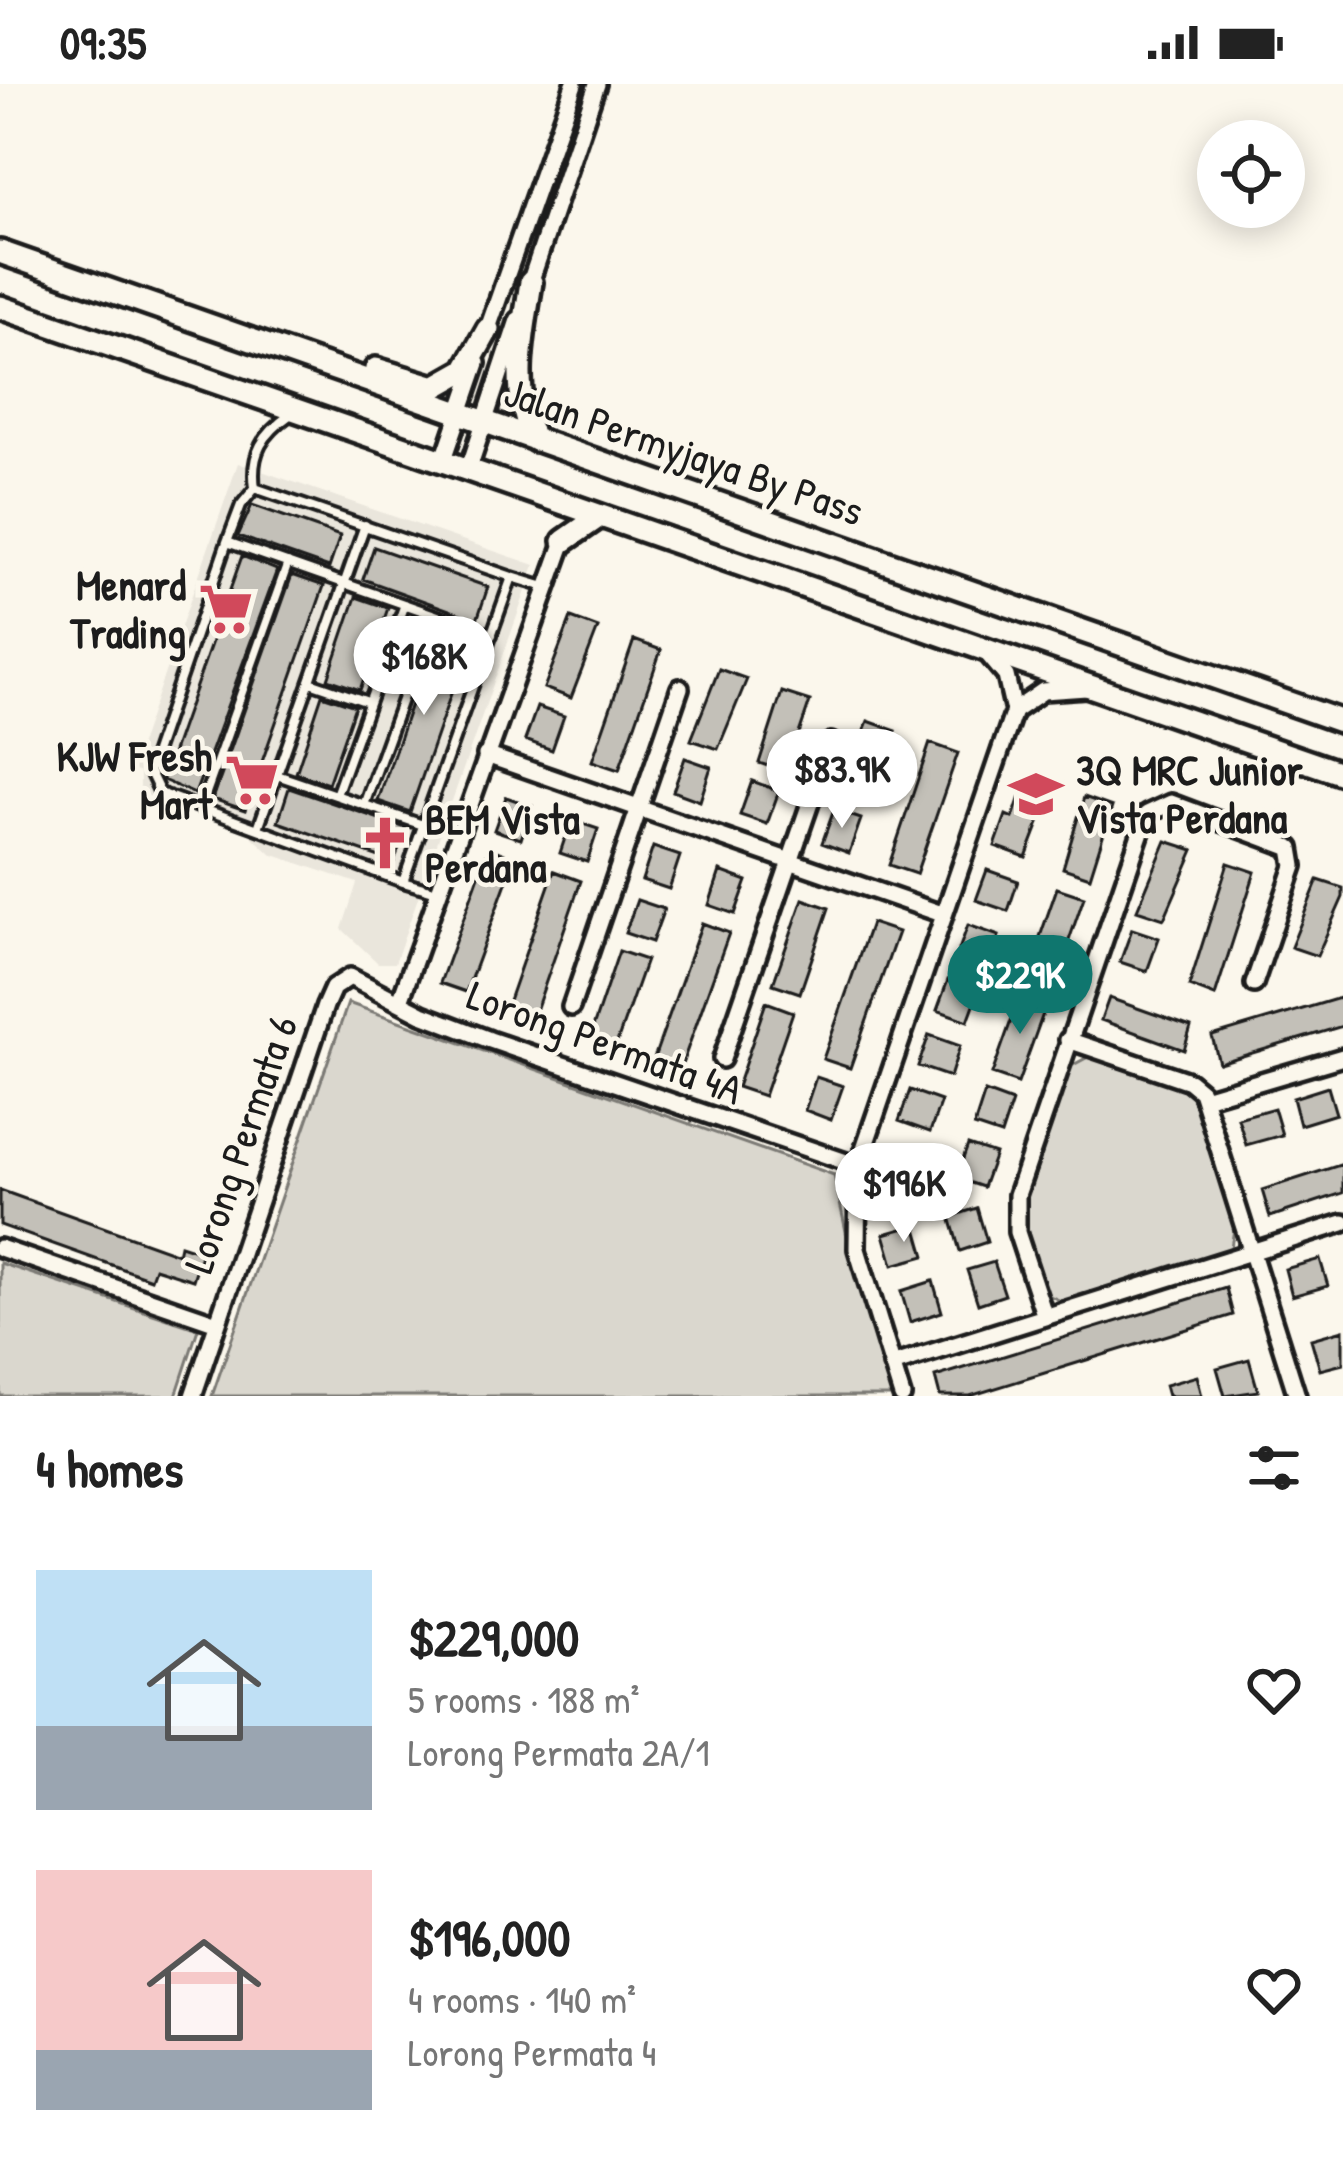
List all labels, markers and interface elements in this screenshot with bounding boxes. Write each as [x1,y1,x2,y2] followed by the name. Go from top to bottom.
[60,12,146,73] text: 09:35
[1197,120,1305,228] map controls
[1197,120,1305,228] button: locate
[497,362,871,539] street label: Jalan Permyjaya By Pass
[69,556,187,662] place label: Menard Trading
[197,580,255,638] supermarket icon: Menard Trading
[340,616,508,718] pin: $168K
[381,628,467,681] text: $168K
[57,727,214,832] place label: KJW Fresh Mart
[744,729,940,831] pin: $83.9K
[793,741,891,794] text: $83.9K
[1076,741,1303,846] place label: 3Q MRC Junior Vista Perdana
[223,751,281,809] supermarket icon: KJW Fresh Mart
[1007,765,1065,823] school or university icon: 3Q MRC Junior Vista Perdana
[425,790,580,895] place label: BEM Vista Perdana
[356,814,414,872] church icon: BEM Vista Perdana
[936,935,1104,1037] pin: $229K
[975,947,1066,1000] text: $229K
[460,966,750,1118] street label: Lorong Permata 4A
[169,1008,310,1280] street label: Lorong Permata 6
[820,1143,988,1245] pin: $196K
[862,1155,946,1208] text: $196K
[36,1434,183,1503] text: 4 homes
[1241,1435,1307,1501] icon: filters
[408,1603,579,1672] text: $229,000
[132,1618,276,1762] icon: home
[1241,1657,1307,1723] icon: heart
[408,1672,640,1725] text: 5 rooms · 188 m²
[408,1725,710,1778] text: Lorong Permata 2A/1
[408,1903,570,1972] text: $196,000
[132,1918,276,2062] icon: home
[1241,1957,1307,2023] icon: heart
[408,1972,636,2025] text: 4 rooms · 140 m²
[408,2025,656,2078] text: Lorong Permata 4

